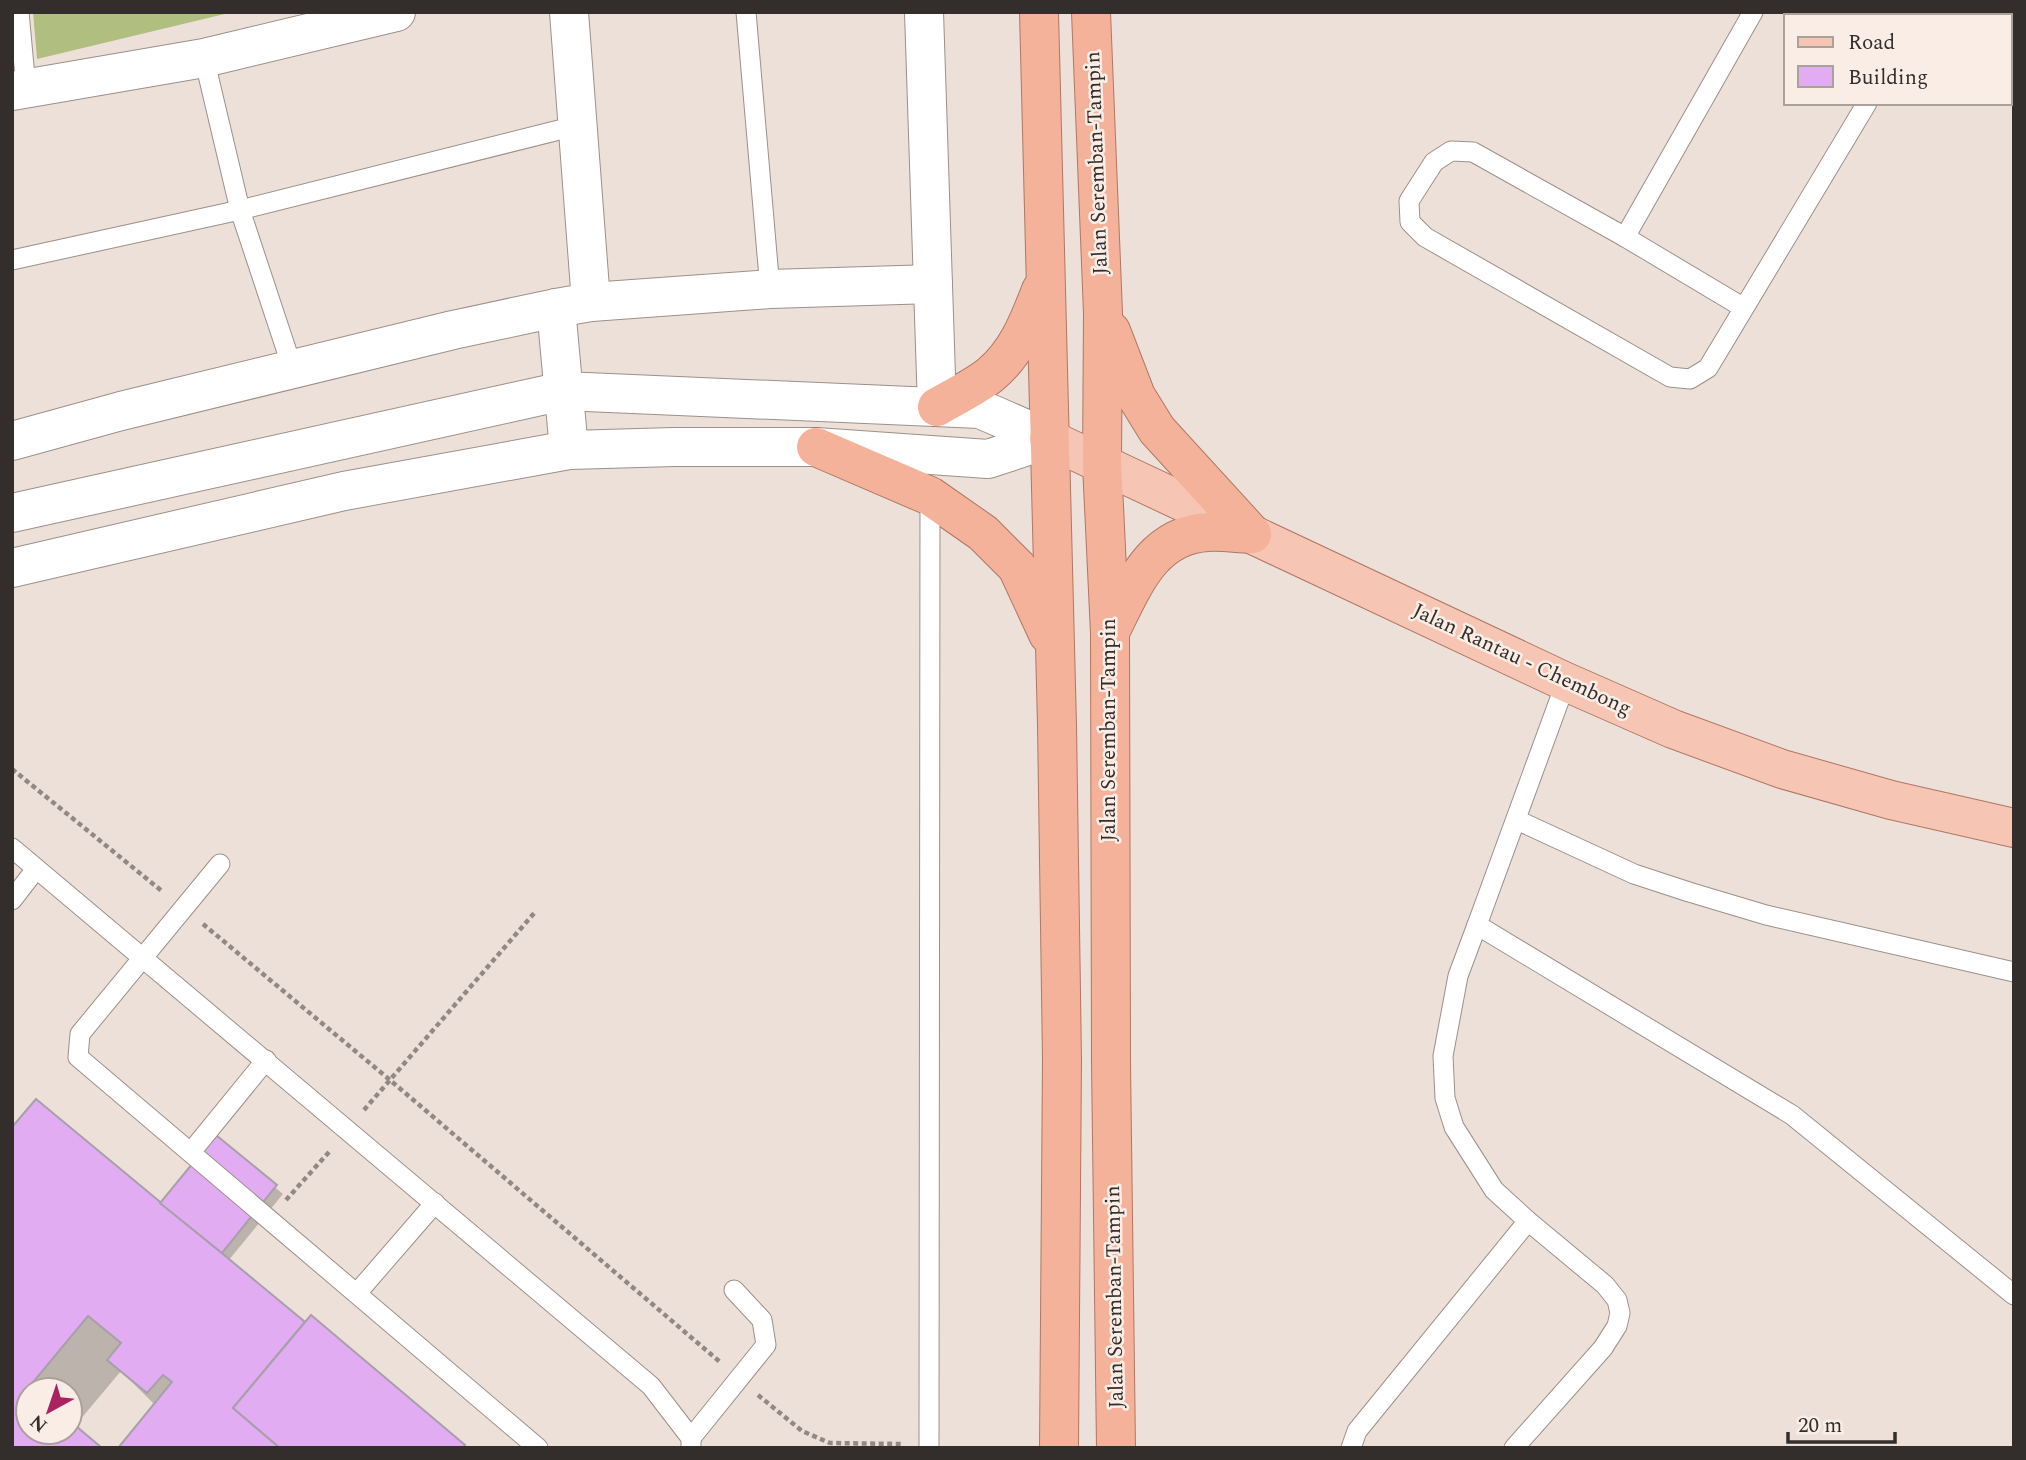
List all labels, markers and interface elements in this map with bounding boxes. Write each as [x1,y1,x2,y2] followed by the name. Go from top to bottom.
[1784,14,2012,105] legend
[1848,27,1895,59] text: Road
[1077,51,1117,275] street label: Jalan Seremban-Tampin
[1848,62,1928,94] text: Building
[1407,595,1637,725] street label: Jalan Rantau - Chembong
[1093,618,1125,842] street label: Jalan Seremban-Tampin
[1097,1185,1133,1409] street label: Jalan Seremban-Tampin
[14,1376,84,1446] north arrow
[1788,1400,1895,1444] scale bar
[24,1407,54,1439] text: N
[1798,1410,1842,1442] text: 20 m

